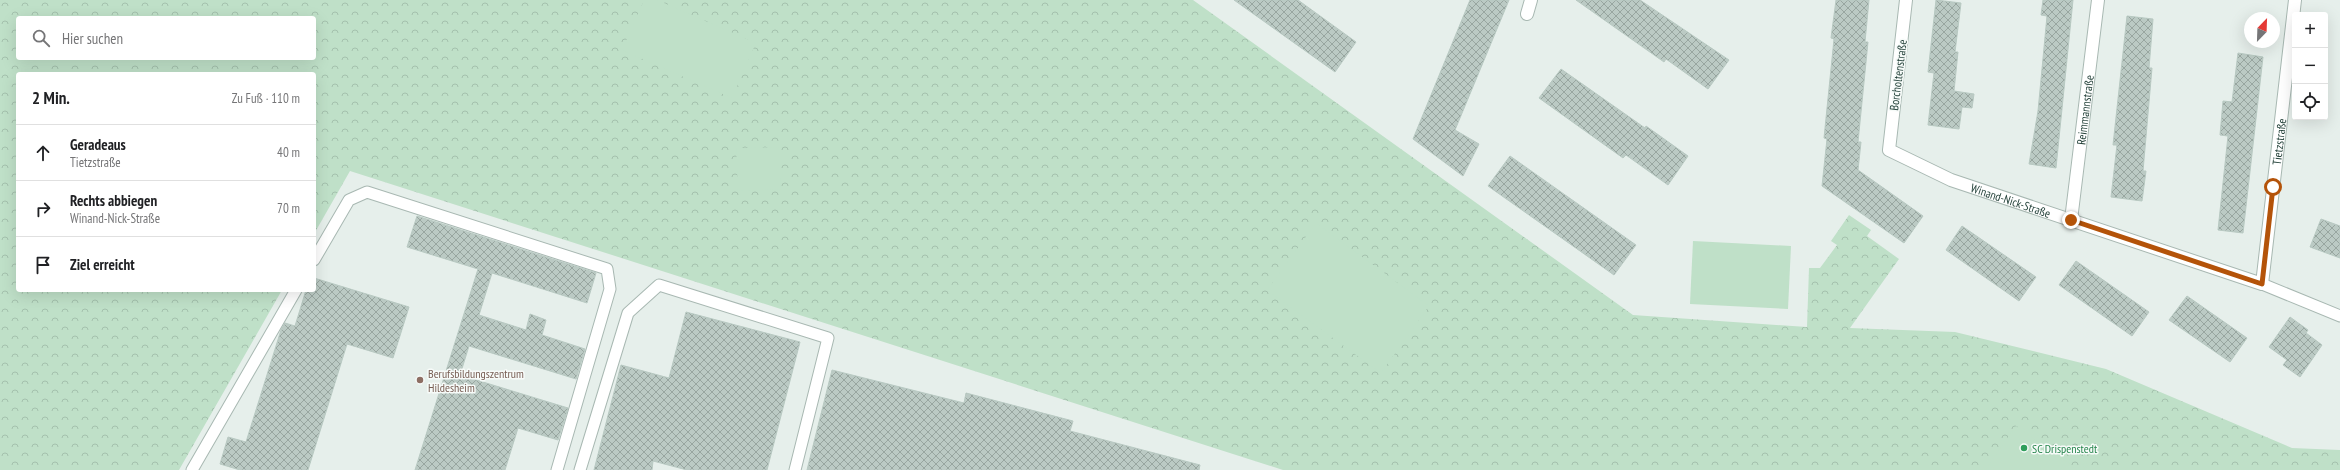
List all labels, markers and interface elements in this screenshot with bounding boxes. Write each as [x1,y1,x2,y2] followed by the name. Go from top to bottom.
[2244,12,2280,48] north arrow
[2292,12,2328,120] map controls
[2292,12,2328,48] button: +
[16,16,316,60] search box
[30,27,52,49] icon: search
[62,29,123,48] text: Hier suchen
[1886,39,1910,111] street label: Borcholtenstraße
[2292,48,2328,84] button: −
[2073,74,2096,146] street label: Reimmannstraße
[2292,84,2328,120] button: locate
[32,87,70,109] text: 2 Min.
[232,90,300,107] text: Zu Fuß · 110 m
[2268,118,2289,166] street label: Tietzstraße
[70,135,126,154] text: Geradeaus
[32,142,54,164] icon: ahead
[277,144,300,161] text: 40 m
[70,154,121,171] text: Tietzstraße
[2264,178,2282,196] route start
[1969,180,2053,220] street label: Winand-Nick-Straße
[70,191,157,210] text: Rechts abbiegen
[32,198,54,220] icon: right
[277,200,300,217] text: 70 m
[70,210,160,227] text: Winand-Nick-Straße
[2062,211,2080,229] route end
[32,254,54,276] icon: arrive
[70,255,135,274] text: Ziel erreicht
[428,366,524,395] place label: Berufsbildungszentrum Hildesheim
[415,375,425,385] marker: Berufsbildungszentrum Hildesheim
[2032,441,2098,456] place label: SC Drispenstedt
[2019,443,2029,453] marker: SC Drispenstedt

